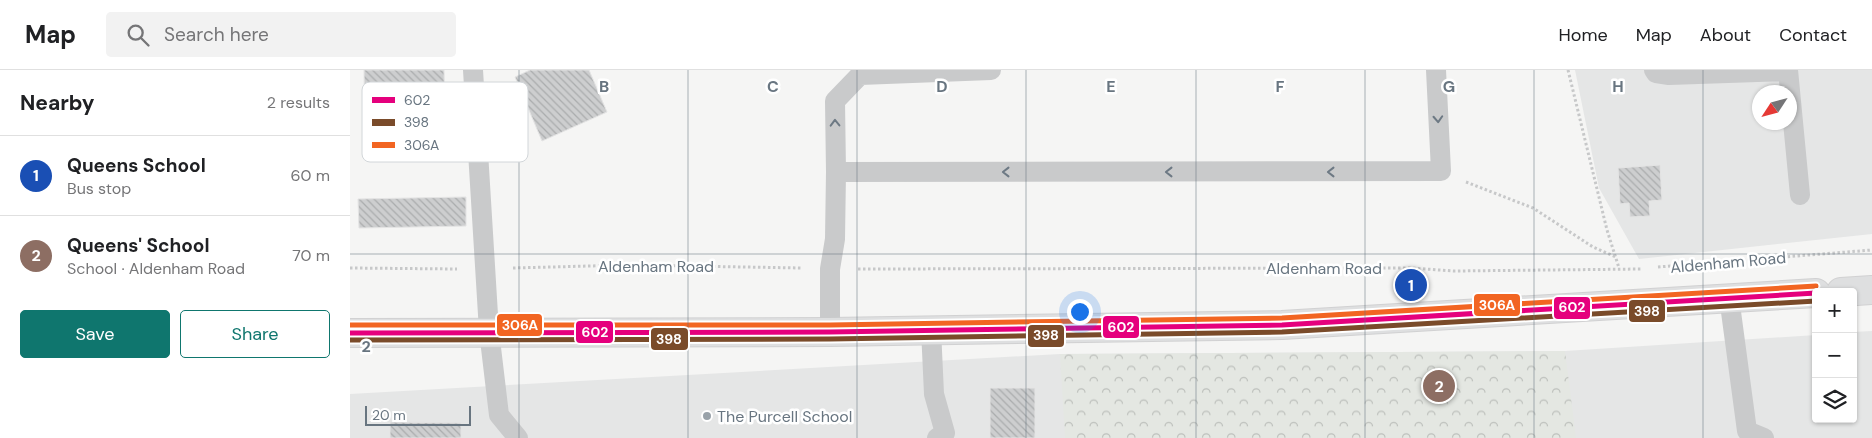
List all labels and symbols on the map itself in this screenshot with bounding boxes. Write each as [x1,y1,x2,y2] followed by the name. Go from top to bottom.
[599,76,609,97] text: B
[767,76,779,97] text: C
[936,76,948,97] text: D
[1106,76,1116,97] text: E
[1276,76,1285,97] text: F
[1443,76,1455,97] text: G
[1612,76,1624,97] text: H
[362,82,528,162] legend
[1752,85,1797,130] north arrow
[404,91,430,109] text: 602
[404,113,429,131] text: 398
[1433,115,1443,123] one-way arrow
[830,119,840,127] one-way arrow
[404,136,439,154] text: 306A
[1002,167,1010,177] one-way arrow
[1164,167,1172,177] one-way arrow
[1327,167,1334,177] one-way arrow
[1669,247,1787,278] street label: Aldenham Road
[598,256,714,277] street label: Aldenham Road
[1266,258,1382,279] street label: Aldenham Road
[1395,266,1427,304] pin: 1
[1473,293,1521,317] line badge: 306A
[1479,296,1515,314] text: 306A
[1553,296,1591,320] line badge: 602
[1559,298,1585,316] text: 602
[1067,299,1093,325] your location
[1628,299,1666,323] line badge: 398
[1634,302,1660,320] text: 398
[496,313,543,337] line badge: 306A
[1102,315,1140,339] line badge: 602
[502,316,538,334] text: 306A
[1108,318,1134,336] text: 602
[575,320,614,344] line badge: 602
[582,323,608,341] text: 602
[1027,324,1065,348] line badge: 398
[1033,326,1059,344] text: 398
[650,327,689,351] line badge: 398
[656,330,682,348] text: 398
[361,336,371,357] text: 2
[1423,367,1455,405] pin: 2
[365,403,471,426] scale bar
[717,406,852,427] place label: The Purcell School
[701,410,713,422] marker: The Purcell School

